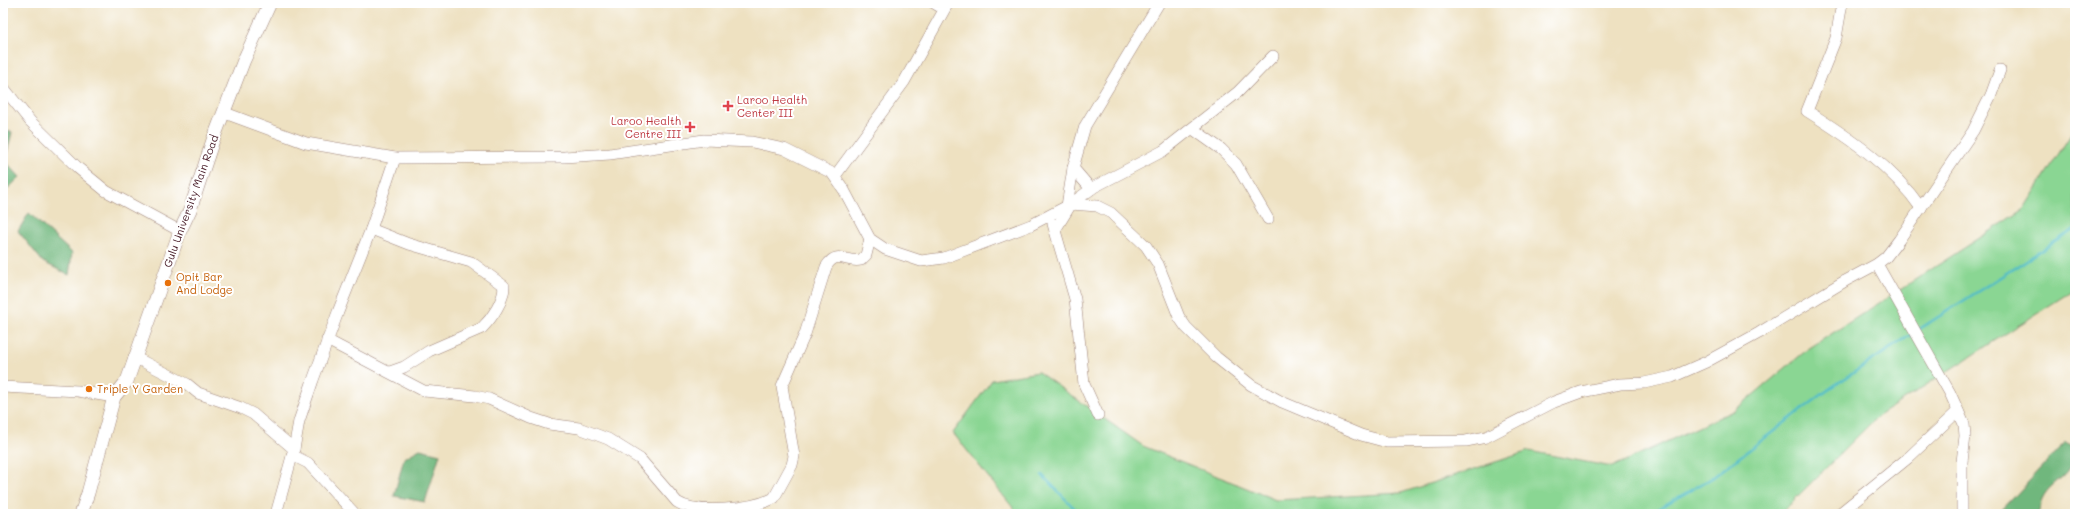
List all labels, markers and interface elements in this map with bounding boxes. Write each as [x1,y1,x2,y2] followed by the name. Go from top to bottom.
[737,92,807,120] place label: Laroo Health Center III
[722,100,734,112] marker: Laroo Health Center III
[611,113,681,141] place label: Laroo Health Centre III
[684,121,696,133] marker: Laroo Health Centre III
[160,132,222,269] street label: Gulu University Main Road
[176,269,233,297] place label: Opit Bar And Lodge
[163,278,173,288] marker: Opit Bar And Lodge
[97,381,183,396] place label: Triple Y Garden
[84,384,94,394] marker: Triple Y Garden

